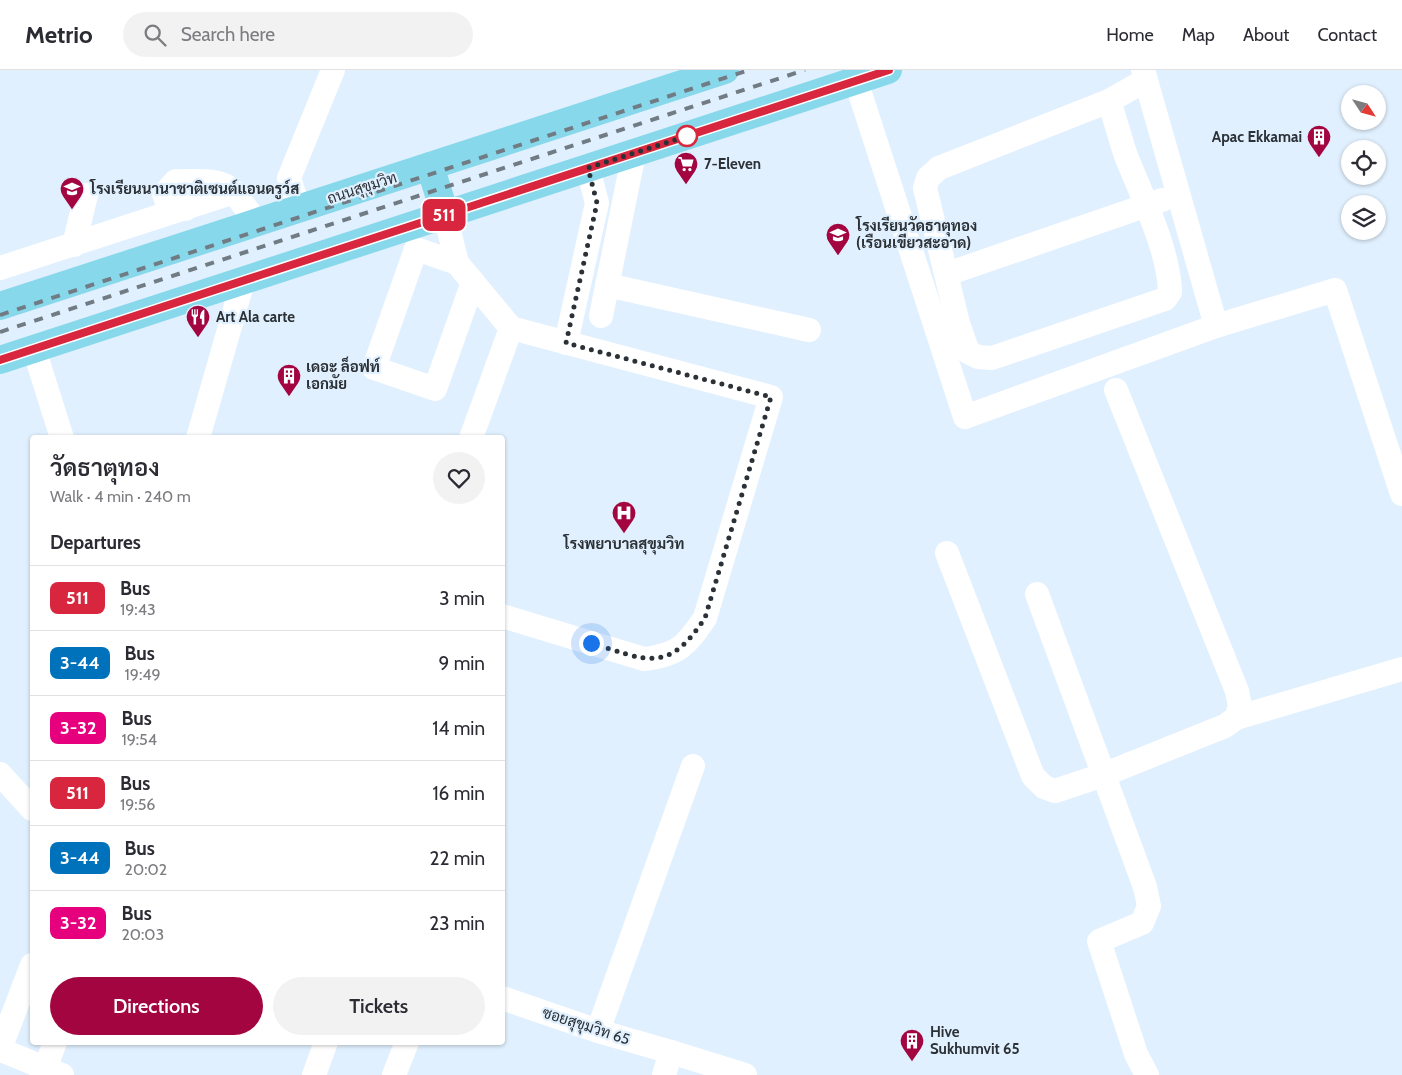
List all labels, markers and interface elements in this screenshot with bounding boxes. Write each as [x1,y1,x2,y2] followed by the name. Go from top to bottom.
[123,12,473,57] search box
[25,20,93,49] text: Metrio
[141,21,169,49] icon: search
[181,23,275,46] text: Search here
[1106,24,1154,46] text: Home
[1182,24,1215,46] text: Map
[1243,24,1289,46] text: About
[1317,24,1377,46] text: Contact
[1341,85,1386,130] north arrow
[1341,85,1386,240] map controls
[1306,124,1332,158] building icon: Apac Ekkamai
[676,125,698,147] unlabelled marker
[1212,128,1302,146] place label: Apac Ekkamai
[1341,140,1386,185] button: locate
[673,151,699,185] supermarket icon: 7-Eleven
[704,155,761,173] place label: 7-Eleven
[325,168,400,210] street label: ถนนสุขุมวิท
[59,176,85,210] school or university icon: โรงเรียนนานาชาติเซนต์แอนดรูว์ส
[89,178,299,200] place label: โรงเรียนนานาชาติเซนต์แอนดรูว์ส
[1341,195,1386,240] button: layers
[415,199,473,231] line badge: 511
[433,204,455,226] text: 511
[855,215,977,252] place label: โรงเรียนวัดธาตุทอง (เรือนเขียวสะอาด)
[825,222,851,256] school or university icon: โรงเรียนวัดธาตุทอง (เรือนเขียวสะอาด)
[185,304,211,338] restaurant icon: Art Ala carte
[216,308,295,326] place label: Art Ala carte
[306,356,381,393] place label: เดอะ ล็อฟท์ เอกมัย
[276,363,302,397] building icon: เดอะ ล็อฟท์ เอกมัย
[433,452,485,504] button: heart
[50,453,160,482] text: วัดธาตุทอง
[50,487,191,506] text: Walk · 4 min · 240 m
[611,500,637,534] hospital icon: โรงพยาบาลสุขุมวิท
[50,531,141,554] text: Departures
[563,533,684,555] place label: โรงพยาบาลสุขุมวิท
[120,577,150,600] text: Bus
[66,587,89,609] text: 511
[439,587,485,610] text: 3 min
[120,600,156,619] text: 19:43
[579,631,604,656] your location
[125,642,155,665] text: Bus
[60,652,100,674] text: 3-44
[439,652,485,675] text: 9 min
[125,665,161,684] text: 19:49
[121,707,152,730] text: Bus
[60,717,96,739] text: 3-32
[432,717,485,740] text: 14 min
[121,730,157,749] text: 19:54
[120,772,150,795] text: Bus
[66,782,89,804] text: 511
[432,782,485,805] text: 16 min
[120,795,155,814] text: 19:56
[125,837,155,860] text: Bus
[60,847,100,869] text: 3-44
[430,847,485,870] text: 22 min
[125,860,167,879] text: 20:02
[121,902,152,925] text: Bus
[60,912,96,934] text: 3-32
[429,912,485,935] text: 23 min
[121,925,164,944] text: 20:03
[50,977,263,1035] button: Directions
[273,977,485,1035] button: Tickets
[539,1003,632,1051] street label: ซอยสุขุมวิท 65
[930,1023,1020,1058] place label: Hive Sukhumvit 65
[899,1028,925,1062] building icon: Hive Sukhumvit 65

